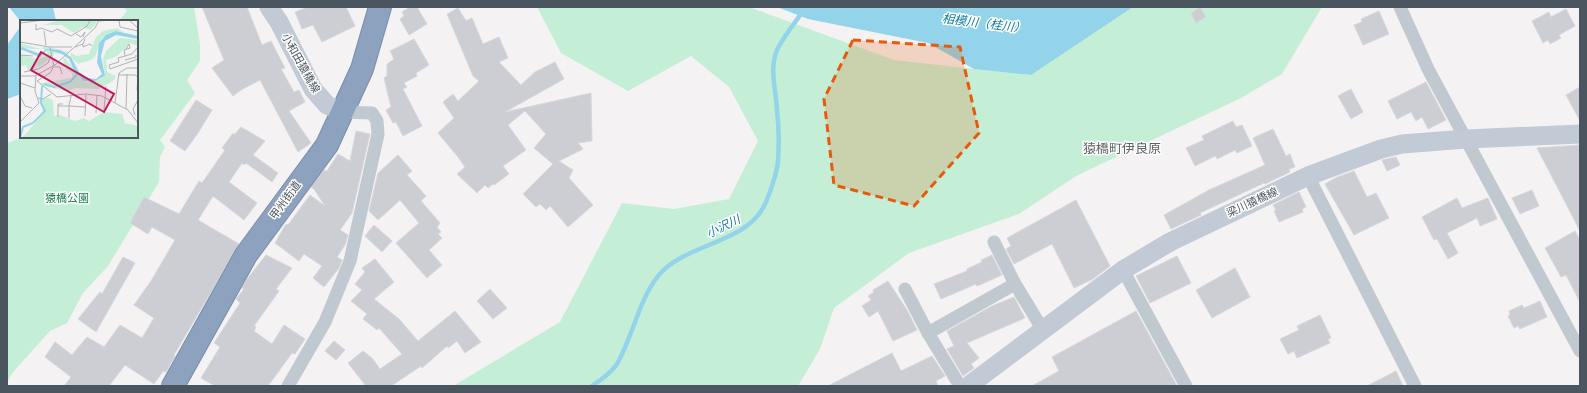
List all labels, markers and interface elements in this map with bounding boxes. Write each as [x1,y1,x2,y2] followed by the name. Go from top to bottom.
[941,10,1027,36] water label: 相模川（桂川）
[20,20,138,138] inset map
[279,31,323,95] street label: 小和田猿橋線
[1083,140,1161,156] district label: 猿橋町伊良原
[266,178,304,222] street label: 甲州街道
[1224,184,1280,220] street label: 梁川猿橋線
[45,191,89,205] park label: 猿橋公園
[704,210,744,241] water label: 小沢川

